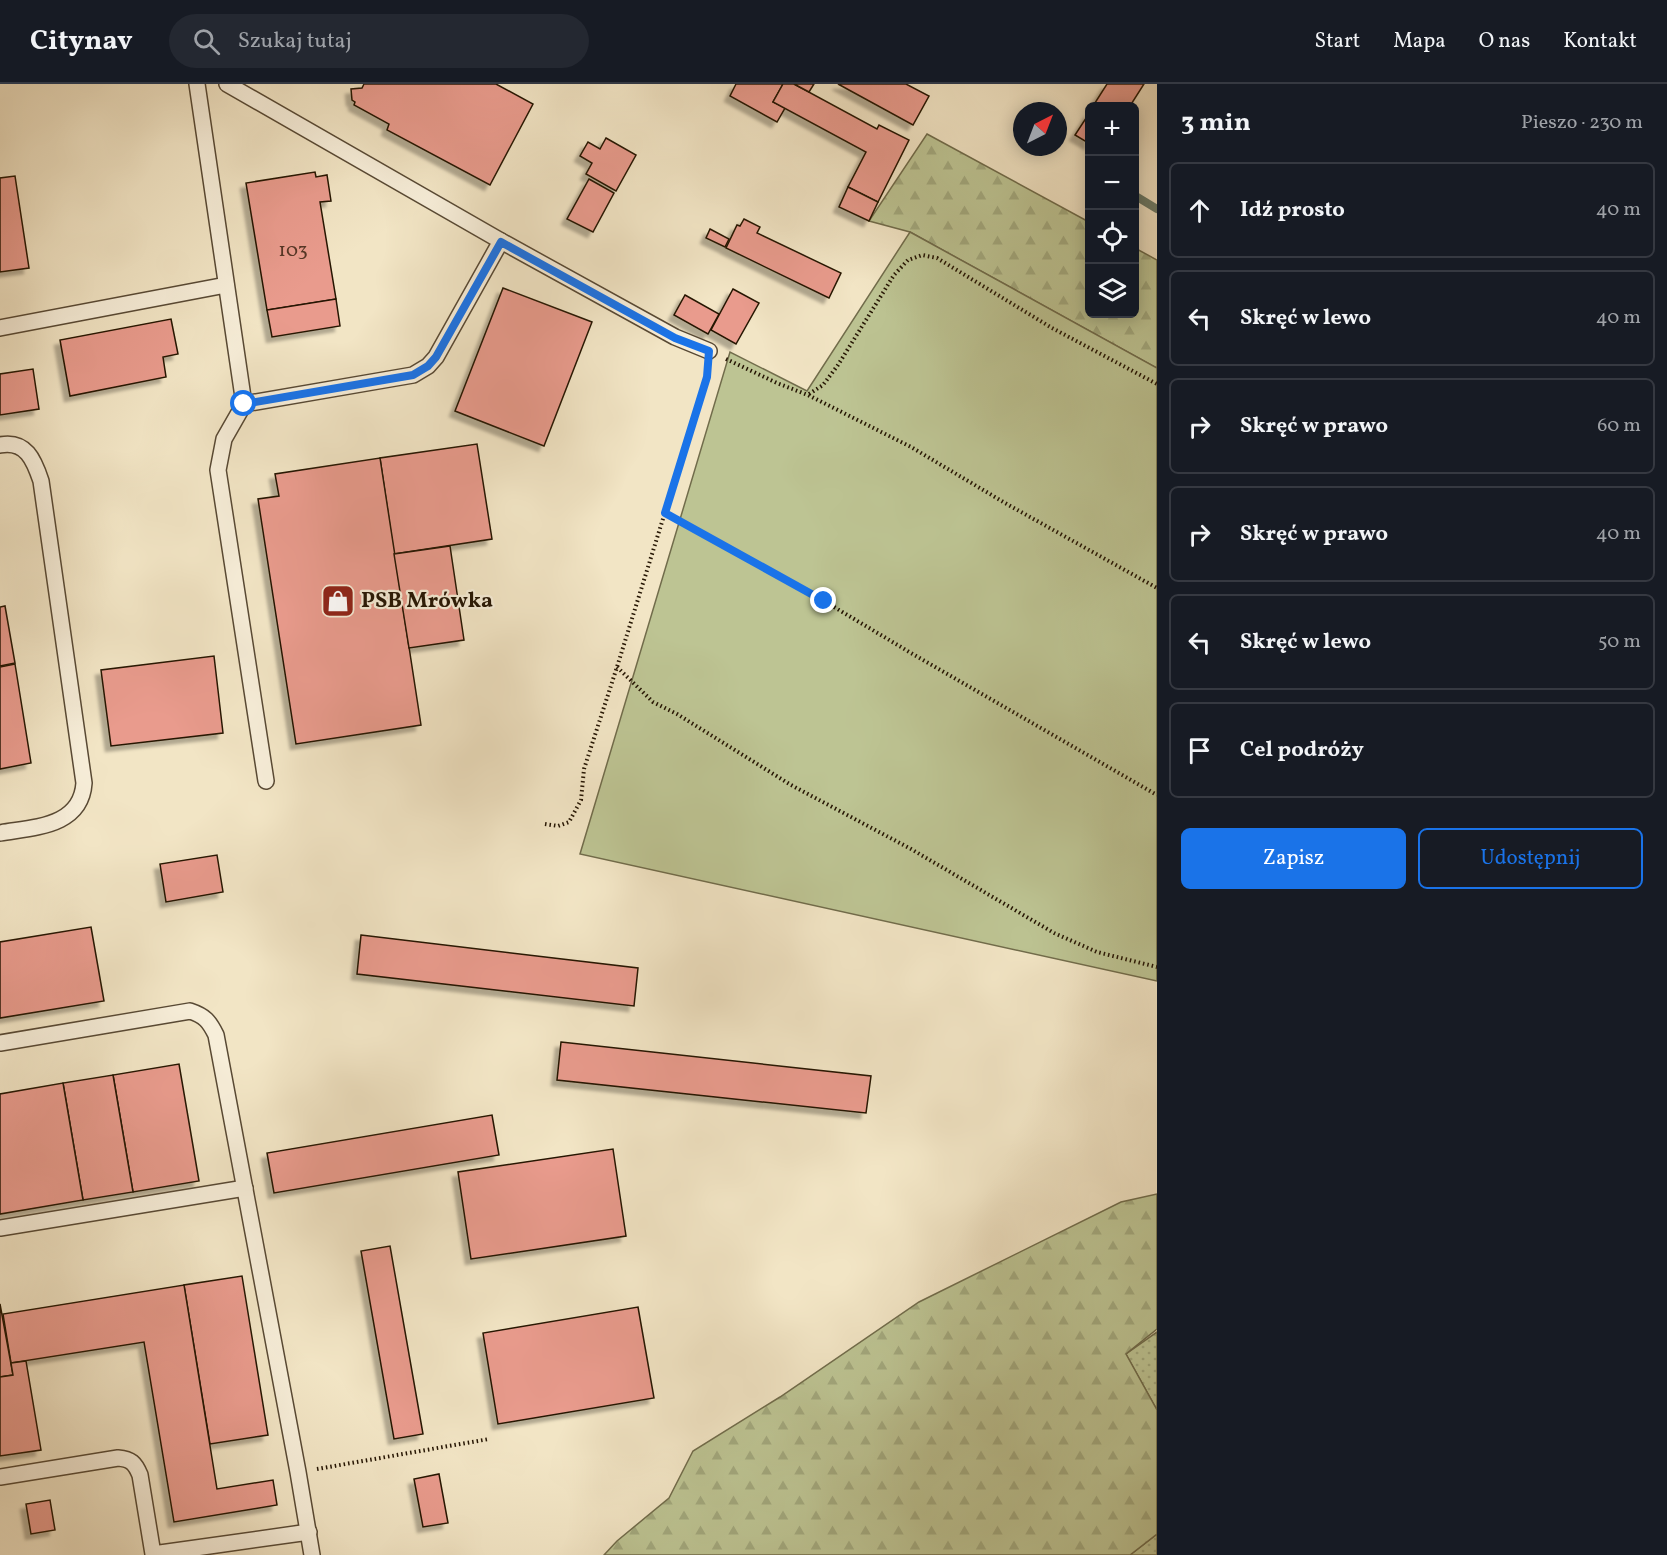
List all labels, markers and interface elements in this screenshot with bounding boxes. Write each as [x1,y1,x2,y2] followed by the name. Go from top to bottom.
[169,14,589,68] search box
[30,22,133,61] text: Citynav
[190,25,223,58] icon: search
[238,26,352,57] text: Szukaj tutaj
[1315,27,1360,56] text: Start
[1393,27,1446,56] text: Mapa
[1479,27,1530,56] text: O nas
[1563,27,1637,56] text: Kontakt
[1013,102,1067,156] north arrow
[1085,102,1139,318] map controls
[1085,102,1139,156] button: +
[1181,105,1251,141] text: 3 min
[1521,109,1643,137] text: Pieszo · 230 m
[1085,156,1139,210] button: −
[1183,194,1216,227] icon: ahead
[1240,195,1345,226] text: Idź prosto
[1596,196,1641,224] text: 40 m
[1085,210,1139,264] button: locate
[278,237,308,265] house number: 103
[1085,264,1139,318] button: layers
[1183,302,1216,335] icon: left
[1240,303,1371,334] text: Skręć w lewo
[1596,304,1641,332] text: 40 m
[230,390,256,416] route start
[1183,410,1216,443] icon: right
[1240,411,1388,442] text: Skręć w prawo
[1597,412,1641,440] text: 60 m
[1183,518,1216,551] icon: right
[1240,519,1388,550] text: Skręć w prawo
[1596,520,1641,548] text: 40 m
[320,583,356,619] shop icon: PSB Mrówka
[361,586,493,617] place label: PSB Mrówka
[810,587,836,613] route end
[1183,626,1216,659] icon: left
[1240,627,1371,658] text: Skręć w lewo
[1598,628,1641,656] text: 50 m
[1183,734,1216,767] icon: arrive
[1240,735,1364,766] text: Cel podróży
[1181,828,1406,889] button: Zapisz
[1418,828,1643,889] button: Udostępnij

